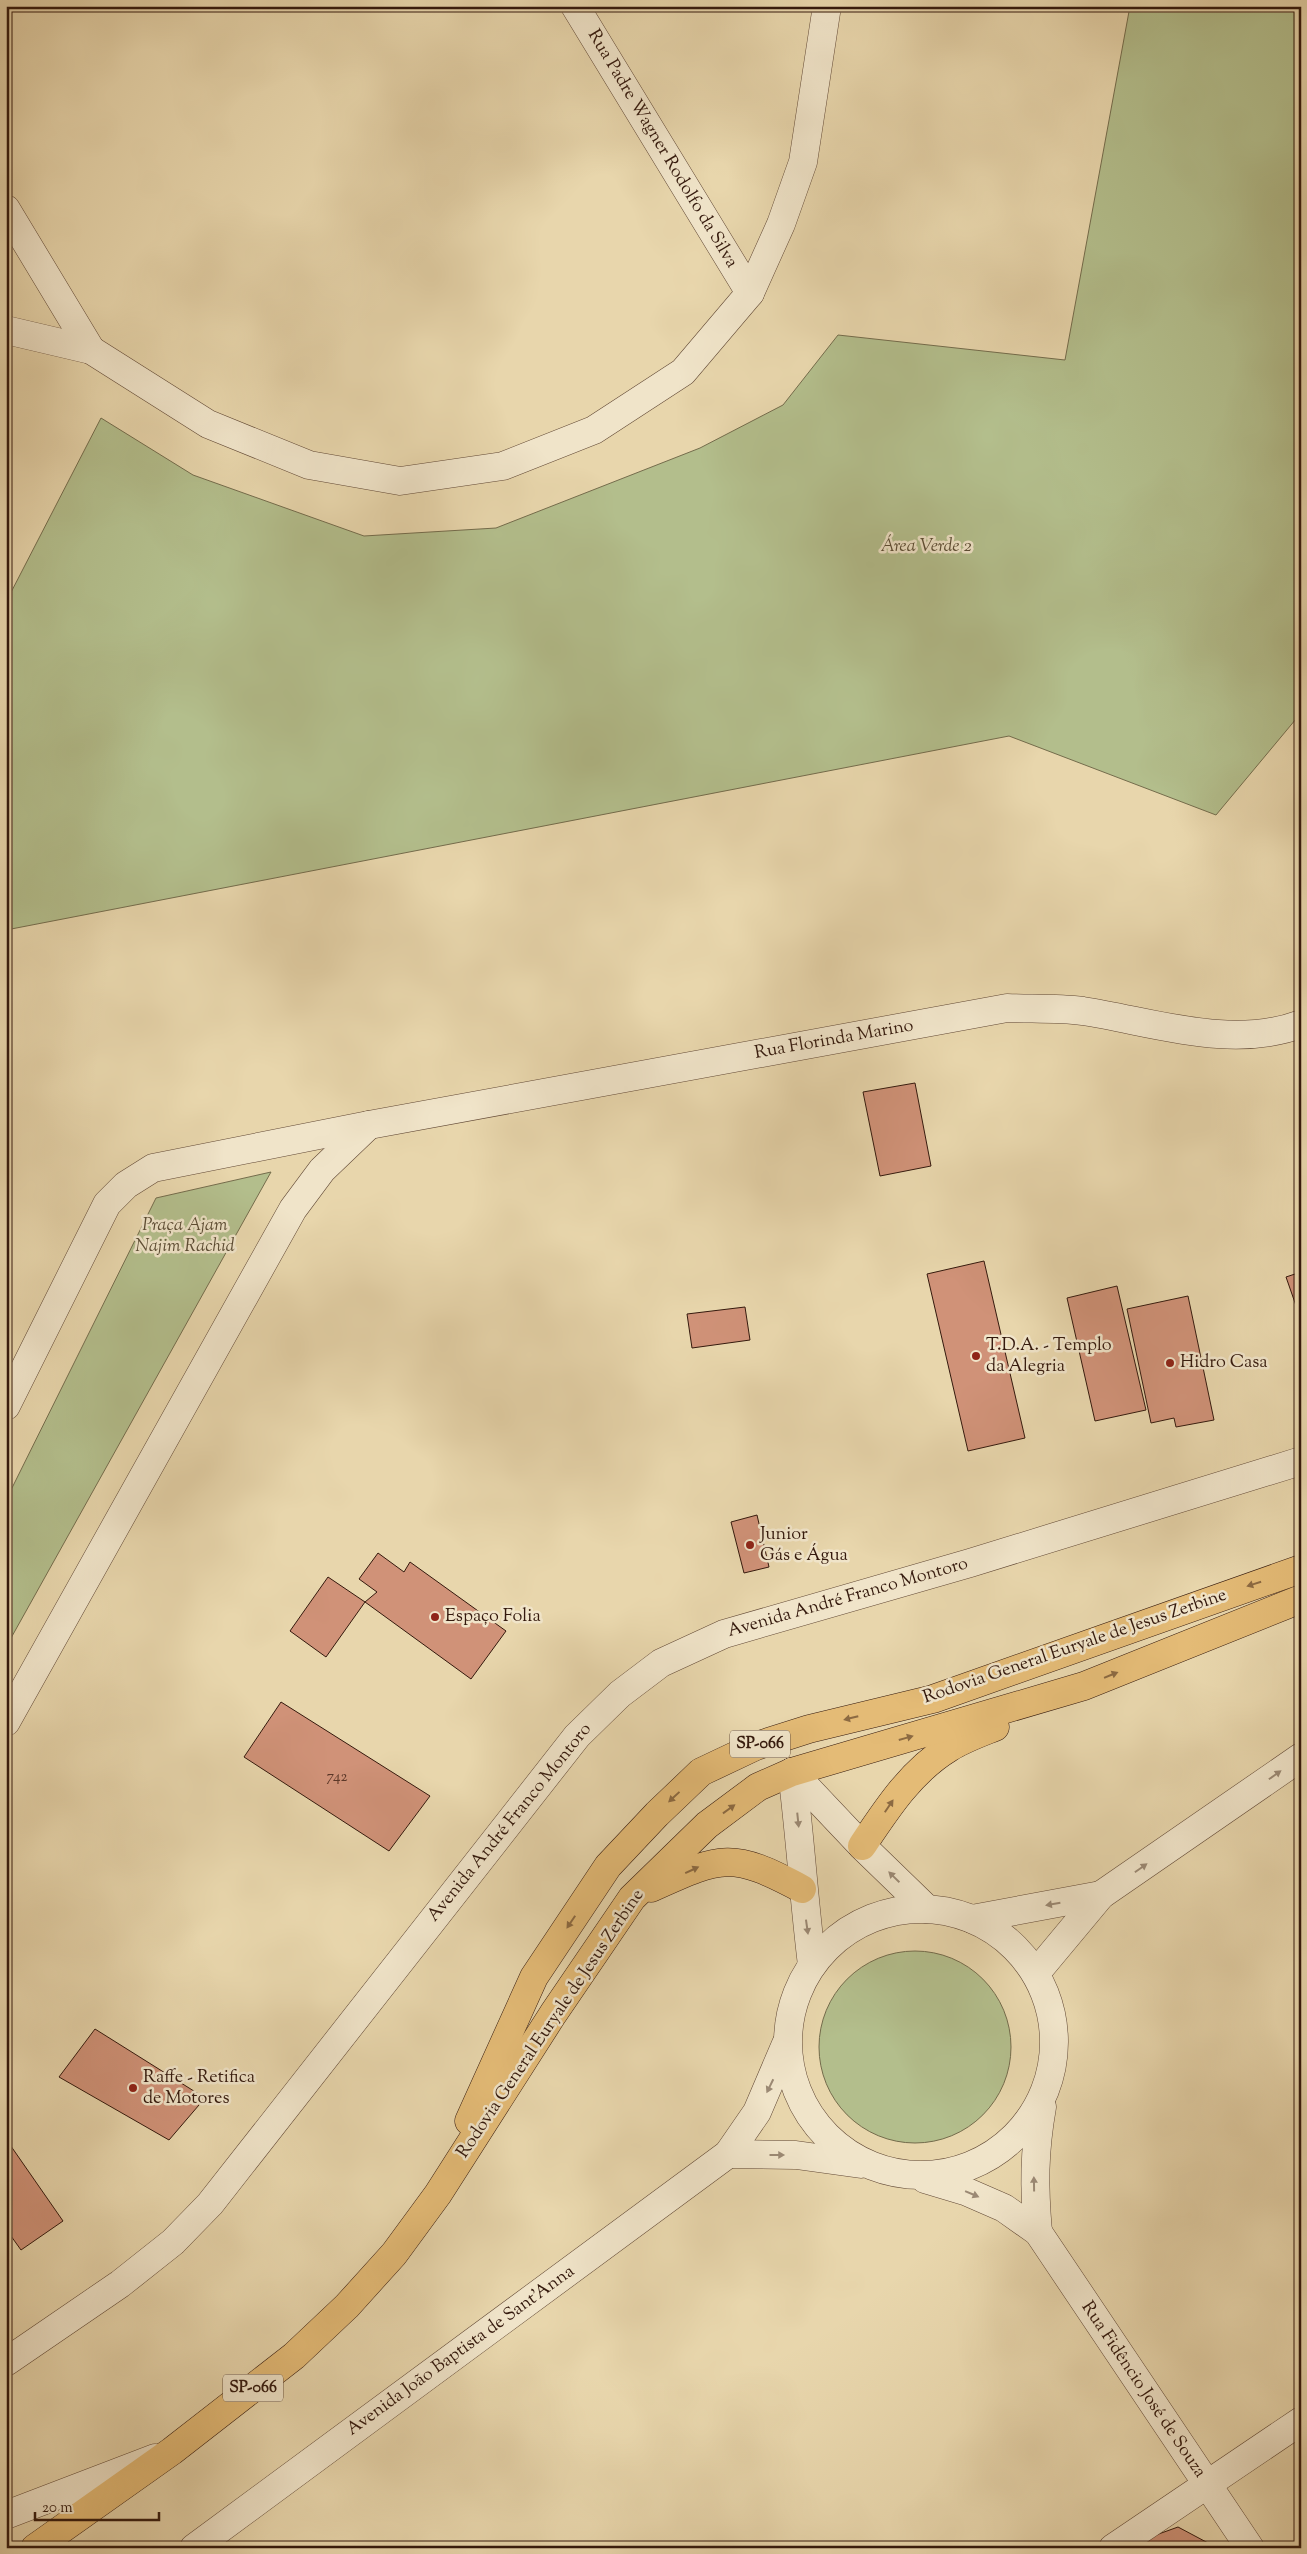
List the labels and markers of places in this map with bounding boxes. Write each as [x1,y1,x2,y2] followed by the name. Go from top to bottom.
[986,1333,1112,1380] place label: T.D.A. - Templo da Alegria
[970,1350,982,1362] marker: T.D.A. - Templo da Alegria
[1180,1350,1268,1376] place label: Hidro Casa
[1164,1357,1176,1369] marker: Hidro Casa
[759,1522,848,1569] place label: Junior Gás e Água
[744,1539,756,1551] marker: Junior Gás e Água
[445,1604,541,1630] place label: Espaço Folia
[429,1611,441,1623] marker: Espaço Folia
[143,2065,255,2112] place label: Raffe - Retifica de Motores
[127,2082,139,2094] marker: Raffe - Retifica de Motores

